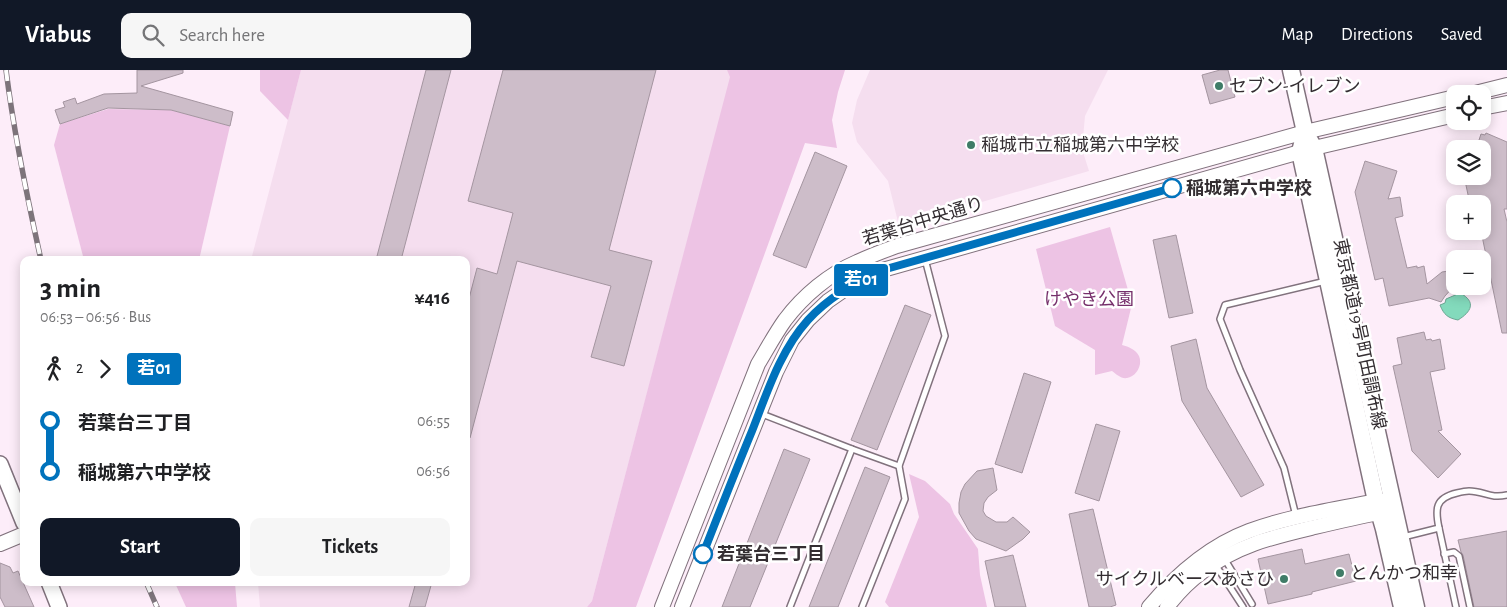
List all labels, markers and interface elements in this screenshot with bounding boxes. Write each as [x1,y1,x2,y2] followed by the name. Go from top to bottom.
[121,13,471,58] search box
[139,21,167,49] icon: search
[25,23,91,47] text: Viabus
[179,26,265,45] text: Search here
[1282,26,1313,44] text: Map
[1341,26,1413,44] text: Directions
[1441,26,1482,44] text: Saved
[1229,76,1361,96] place label: セブン-イレブン
[1213,80,1225,92] marker: セブン-イレブン
[1446,85,1491,295] map controls
[1446,85,1491,130] button: locate
[981,135,1179,155] place label: 稲城市立稲城第六中学校
[965,139,977,151] marker: 稲城市立稲城第六中学校
[1446,140,1491,185] button: layers
[1162,178,1182,198] marker: 稲城第六中学校
[1186,178,1312,198] place label: 稲城第六中学校
[860,193,986,249] street label: 若葉台中央通り
[1446,195,1491,240] button: +
[1330,237,1390,431] street label: 東京都道19号町田調布線
[1446,250,1491,295] button: −
[832,264,890,296] line badge: 若01
[844,271,878,289] text: 若01
[40,275,101,303] text: 3 min
[414,289,450,308] text: ¥416
[1044,290,1134,309] park label: けやき公園
[40,309,151,325] text: 06:53 – 06:56 · Bus
[40,355,68,383] icon: walk
[91,355,119,383] icon: forward
[76,360,83,376] text: 2
[137,360,171,378] text: 若01
[417,413,450,429] text: 06:55
[78,414,192,433] text: 若葉台三丁目
[416,463,450,479] text: 06:56
[78,464,211,483] text: 稲城第六中学校
[40,518,240,576] button: Start
[250,518,450,576] button: Tickets
[693,544,713,564] marker: 若葉台三丁目
[717,544,825,564] place label: 若葉台三丁目
[1350,563,1458,583] place label: とんかつ和幸
[1334,567,1346,579] marker: とんかつ和幸
[1096,570,1274,589] place label: サイクルベースあさひ
[1278,573,1290,585] marker: サイクルベースあさひ

